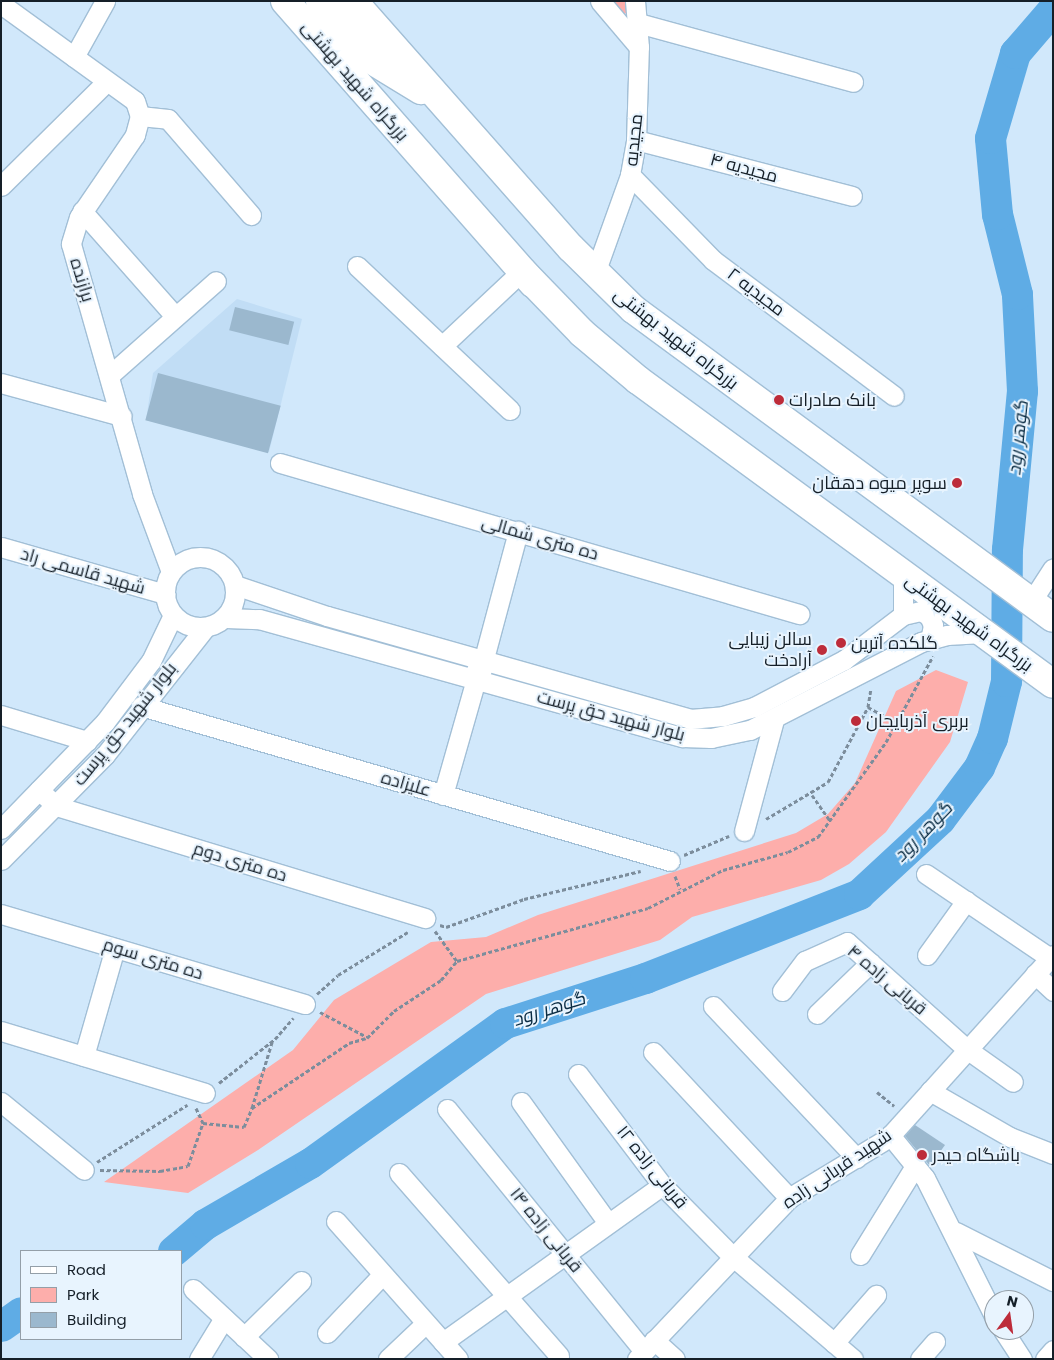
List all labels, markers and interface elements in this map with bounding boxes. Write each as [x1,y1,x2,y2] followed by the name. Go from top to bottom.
[297,16,413,146] street label: بزرگراه شهید بهشتی
[621,113,647,167] street label: مجیدیه
[708,149,780,187] street label: مجیدیه ۴
[65,255,99,305] street label: برازنده
[723,263,789,321] street label: مجیدیه ۲
[609,284,743,394] street label: بزرگراه شهید بهشتی
[789,389,876,411] place label: بانک صادرات
[773,394,785,406] marker: بانک صادرات
[1003,400,1033,476] water label: گوهر رود
[812,472,947,494] place label: سوپر میوه دهقان
[951,477,963,489] marker: سوپر میوه دهقان
[479,511,601,565] street label: ده متری شمالی
[18,543,148,599] street label: شهید قاسمی راد
[901,569,1037,677] street label: بزرگراه شهید بهشتی
[729,629,812,672] place label: سالن زیبایی آرادخت
[851,632,938,654] place label: گلکده آترین
[835,637,847,649] marker: گلکده آترین
[816,644,828,656] marker: سالن زیبایی آرادخت
[69,658,181,790] street label: بلوار شهید حق پرست
[535,686,687,746] street label: بلوار شهید حق پرست
[866,710,969,732] place label: بربری آذربایجان
[850,715,862,727] marker: بربری آذربایجان
[379,767,433,801] street label: علیزاده
[889,797,957,867] water label: گوهر رود
[190,837,290,887] street label: ده متری دوم
[100,934,206,984] street label: ده متری سوم
[843,940,931,1020] street label: قربانی زاده ۴
[510,987,588,1031] water label: گوهر رود
[612,1121,692,1213] street label: قربانی زاده ۱۲
[778,1124,896,1214] street label: شهید قربانی زاده
[932,1144,1020,1166] place label: باشگاه حیدر
[916,1149,928,1161] marker: باشگاه حیدر
[505,1183,587,1277] street label: قربانی زاده ۱۴
[20,1250,182,1340] legend
[67,1259,106,1280] text: Road
[67,1284,99,1305] text: Park
[984,1290,1034,1340] north arrow
[1005,1290,1020,1312] text: N
[67,1309,127,1330] text: Building

